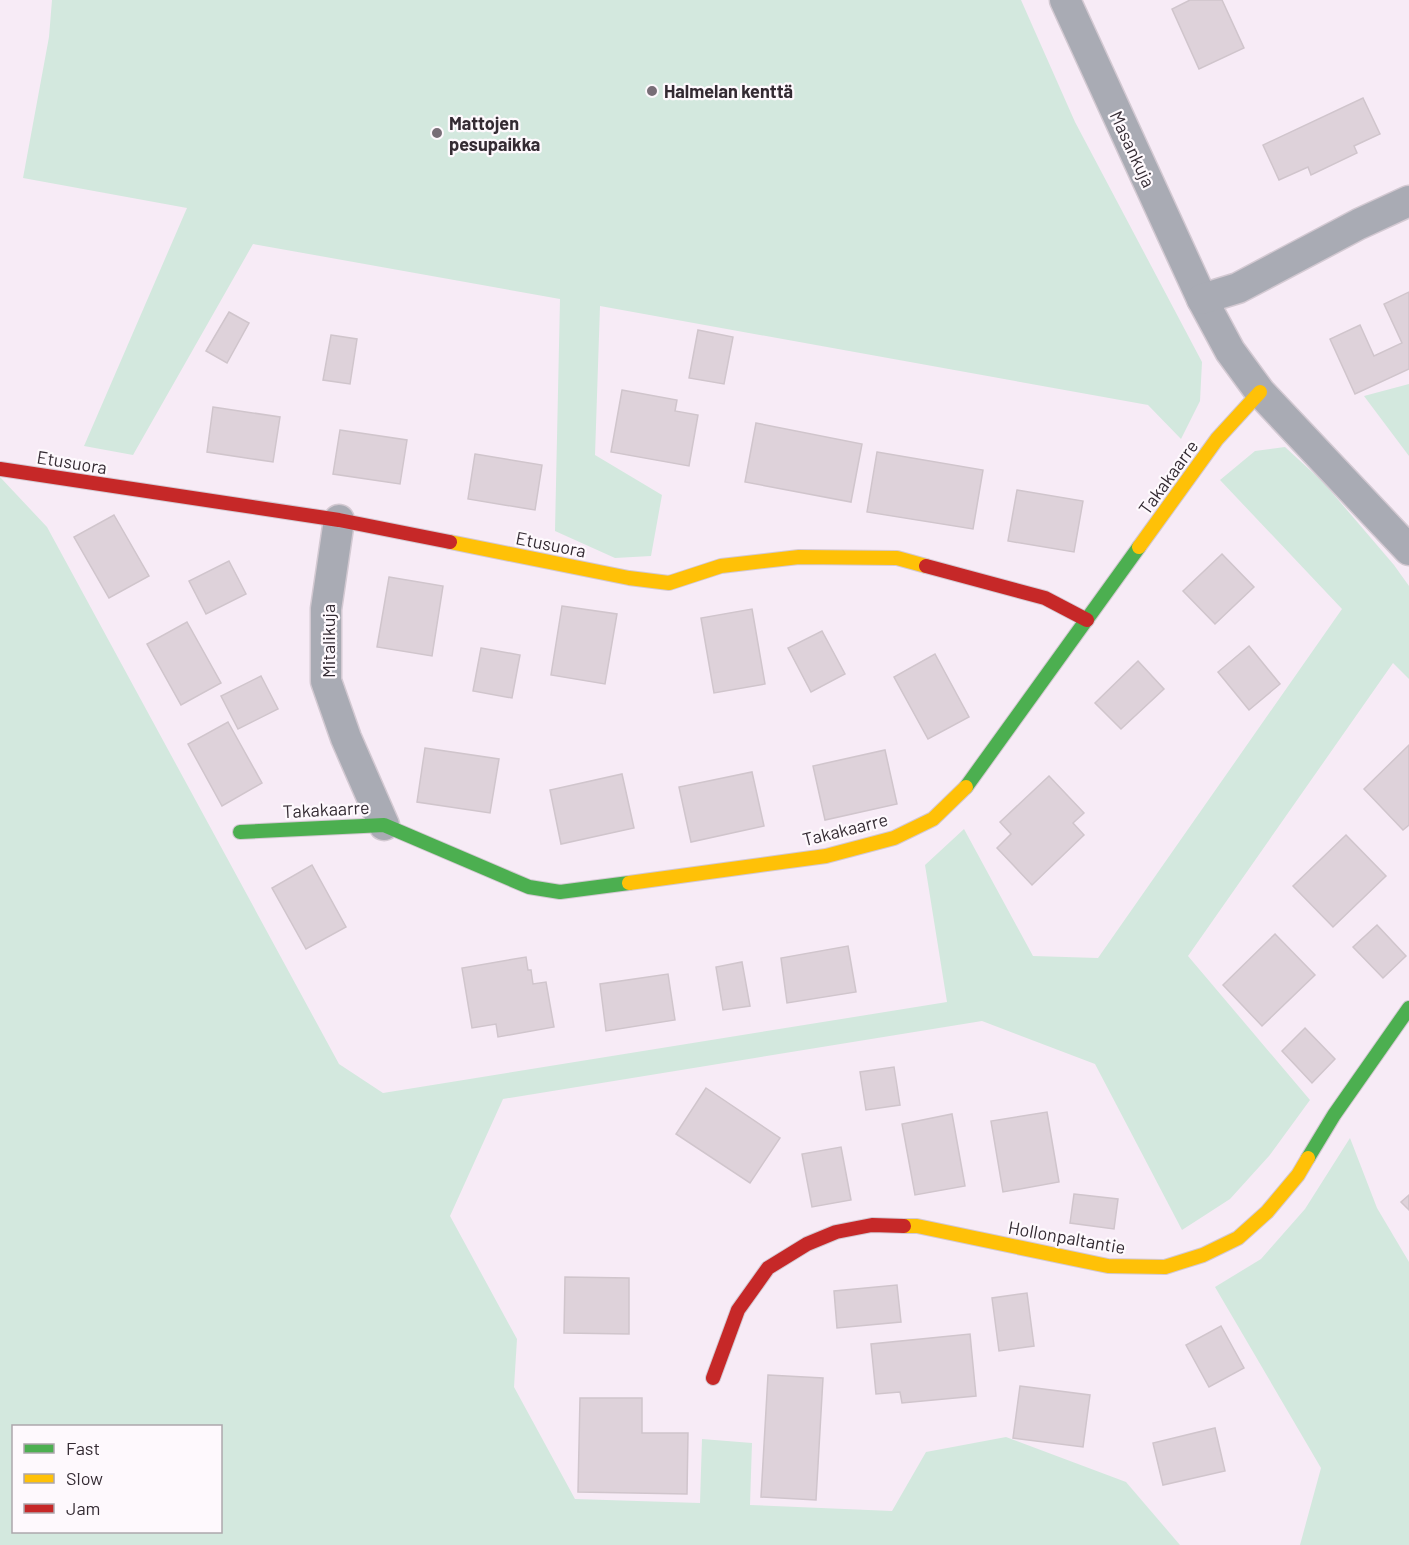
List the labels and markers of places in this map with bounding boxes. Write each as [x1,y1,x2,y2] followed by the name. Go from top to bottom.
[664,80,793,102] place label: Halmelan kenttä
[645,84,659,98] marker: Halmelan kenttä
[449,112,540,155] place label: Mattojen pesupaikka
[430,126,444,140] marker: Mattojen pesupaikka

